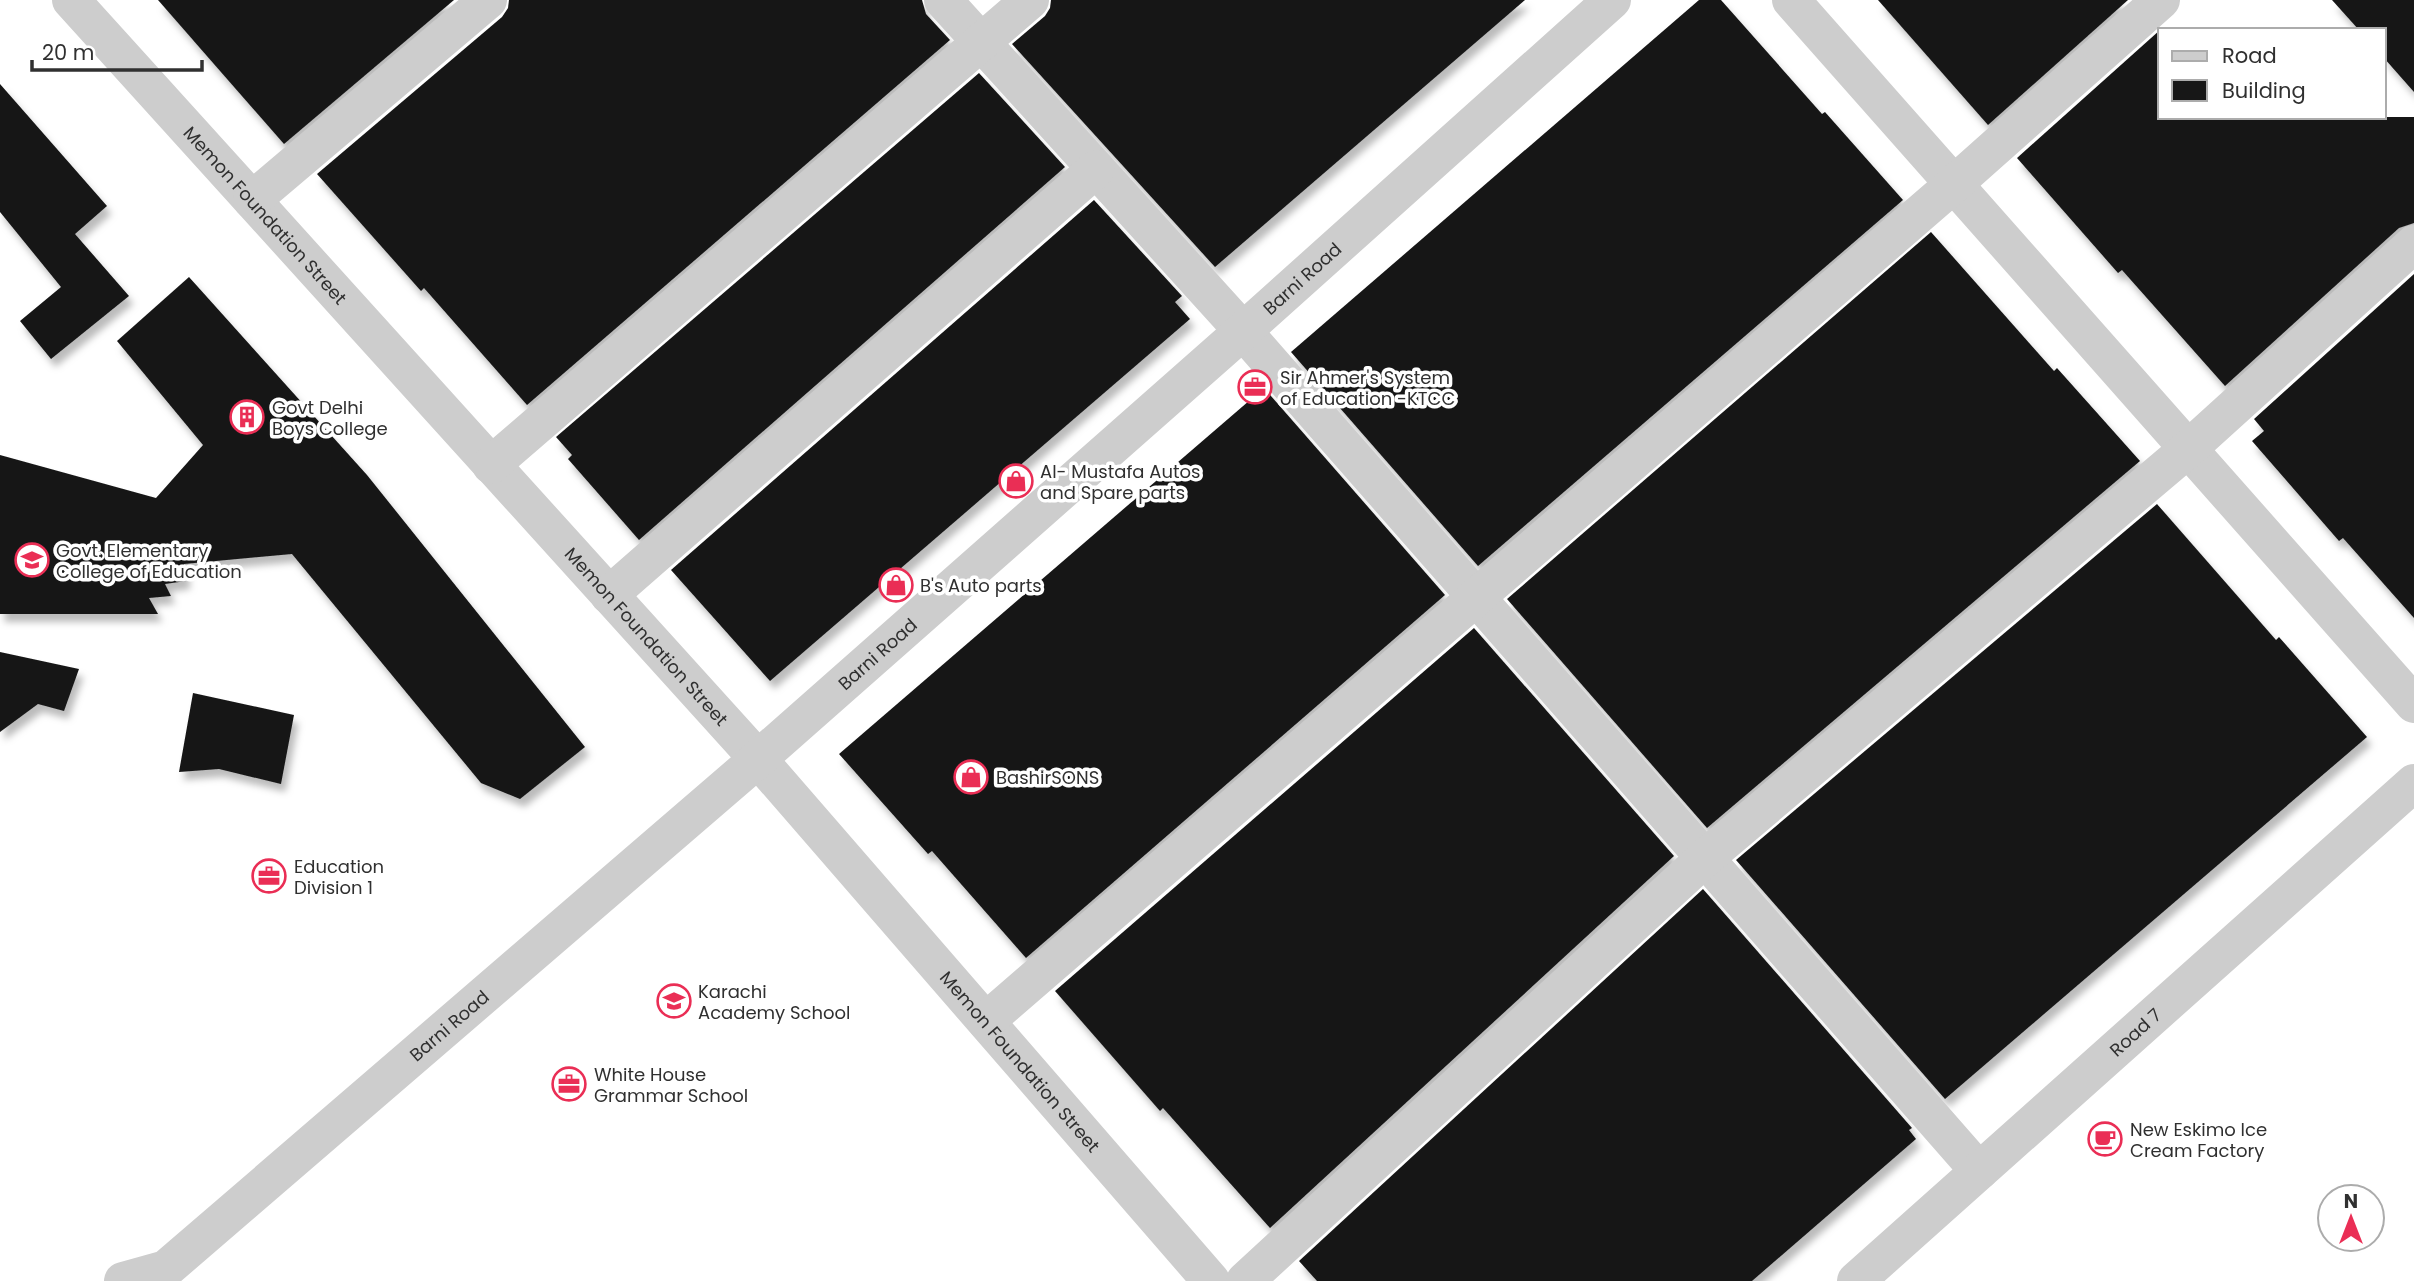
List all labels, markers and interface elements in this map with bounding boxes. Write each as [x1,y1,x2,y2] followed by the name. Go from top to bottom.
[32,28,201,72] scale bar
[2158,28,2386,119] legend
[42,38,95,67] text: 20 m
[2222,41,2277,70] text: Road
[2222,76,2306,105] text: Building
[178,120,353,310] street label: Memon Foundation Street
[1257,236,1347,320] street label: Barni Road
[1280,365,1455,411] place label: Sir Ahmer's System of Education -KTCC
[1236,368,1274,406] office icon: Sir Ahmer's System of Education -KTCC
[272,395,388,441] place label: Govt Delhi Boys College
[228,398,266,436] building icon: Govt Delhi Boys College
[1040,459,1200,505] place label: Al- Mustafa Autos and Spare parts
[997,462,1035,500] shop icon: Al- Mustafa Autos and Spare parts
[56,538,242,584] place label: Govt. Elementary College of Education
[13,541,51,579] school or university icon: Govt. Elementary College of Education
[559,541,734,731] street label: Memon Foundation Street
[877,566,915,604] shop icon: B's Auto parts
[920,573,1042,598] place label: B's Auto parts
[832,612,922,695] street label: Barni Road
[952,758,990,796] shop icon: BashirSONS
[996,765,1099,790] place label: BashirSONS
[294,854,384,900] place label: Education Division 1
[250,857,288,895] office icon: Education Division 1
[935,965,1106,1157] street label: Memon Foundation Street
[698,979,851,1025] place label: Karachi Academy School
[655,982,693,1020] school or university icon: Karachi Academy School
[404,984,494,1067] street label: Barni Road
[2104,1002,2166,1062] street label: Road 7
[594,1062,748,1108] place label: White House Grammar School
[550,1065,588,1103] office icon: White House Grammar School
[2130,1117,2267,1163] place label: New Eskimo Ice Cream Factory
[2086,1120,2124,1158] cafe icon: New Eskimo Ice Cream Factory
[2316,1183,2386,1253] north arrow
[2344,1188,2358,1215] text: N

